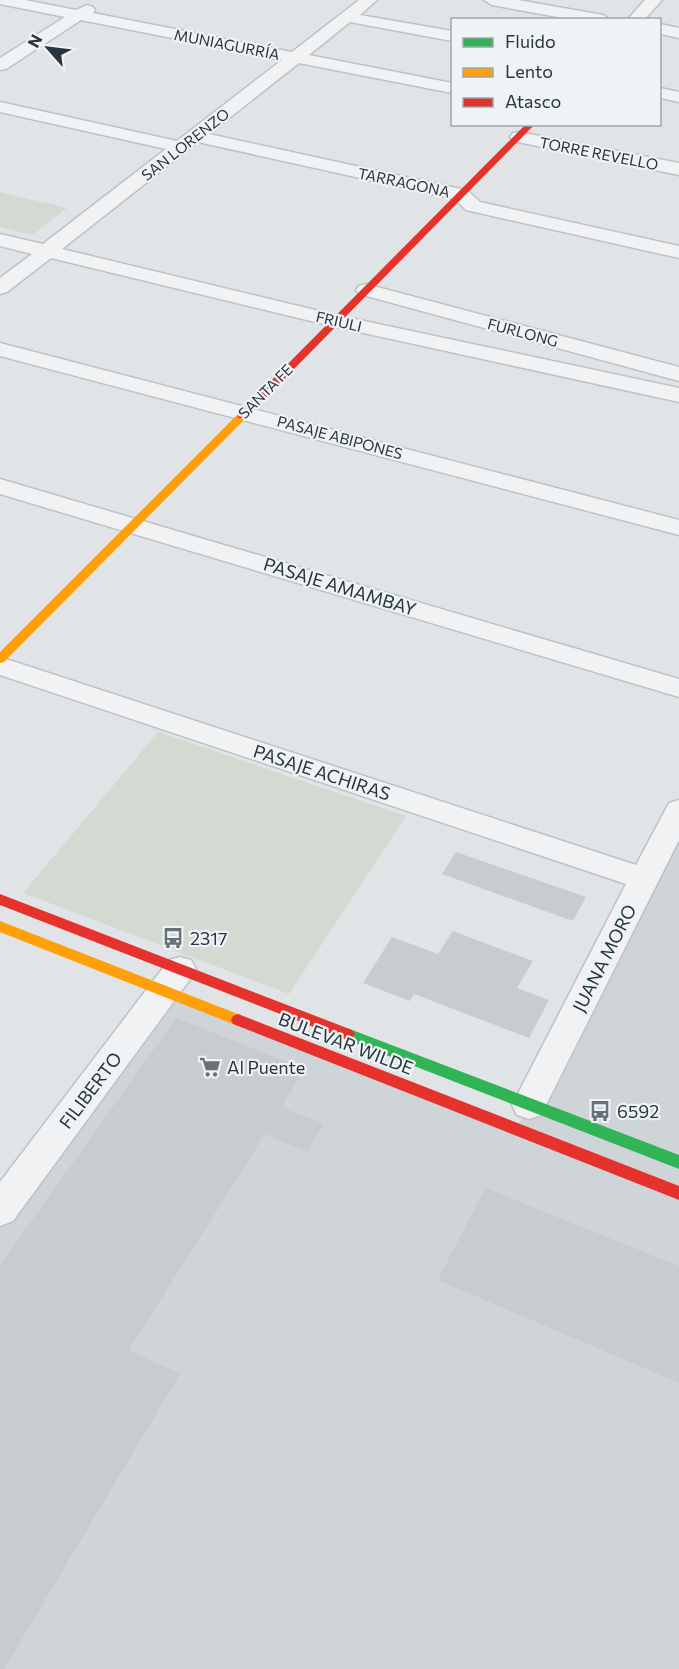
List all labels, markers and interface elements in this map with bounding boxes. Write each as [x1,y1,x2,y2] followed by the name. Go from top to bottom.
[18,18,78,78] north arrow
[451,18,661,126] legend
[173,24,282,63] street label: MUNIAGURRÍA
[505,30,556,52] text: Fluido
[23,31,46,50] text: N
[505,60,553,82] text: Lento
[505,90,561,112] text: Atasco
[138,104,232,184] street label: SAN LORENZO
[538,133,660,173] street label: TORRE REVELLO
[356,163,452,201] street label: TARRAGONA
[314,307,364,335] street label: FRIULI
[486,314,560,350] street label: FURLONG
[234,360,296,422] street label: SANTA FE
[275,412,405,462] street label: PASAJE ABIPONES
[261,552,419,620] street label: PASAJE AMAMBAY
[251,739,393,805] street label: PASAJE ACHIRAS
[567,901,641,1015] street label: JUANA MORO
[161,926,185,950] bus stop icon: 2317
[190,927,227,949] place label: 2317
[276,1007,416,1079] street label: BULEVAR WILDE
[54,1047,126,1133] street label: FILIBERTO
[198,1055,222,1079] supermarket icon: Al Puente
[227,1056,305,1078] place label: Al Puente
[588,1099,612,1123] bus stop icon: 6592
[617,1100,659,1122] place label: 6592

